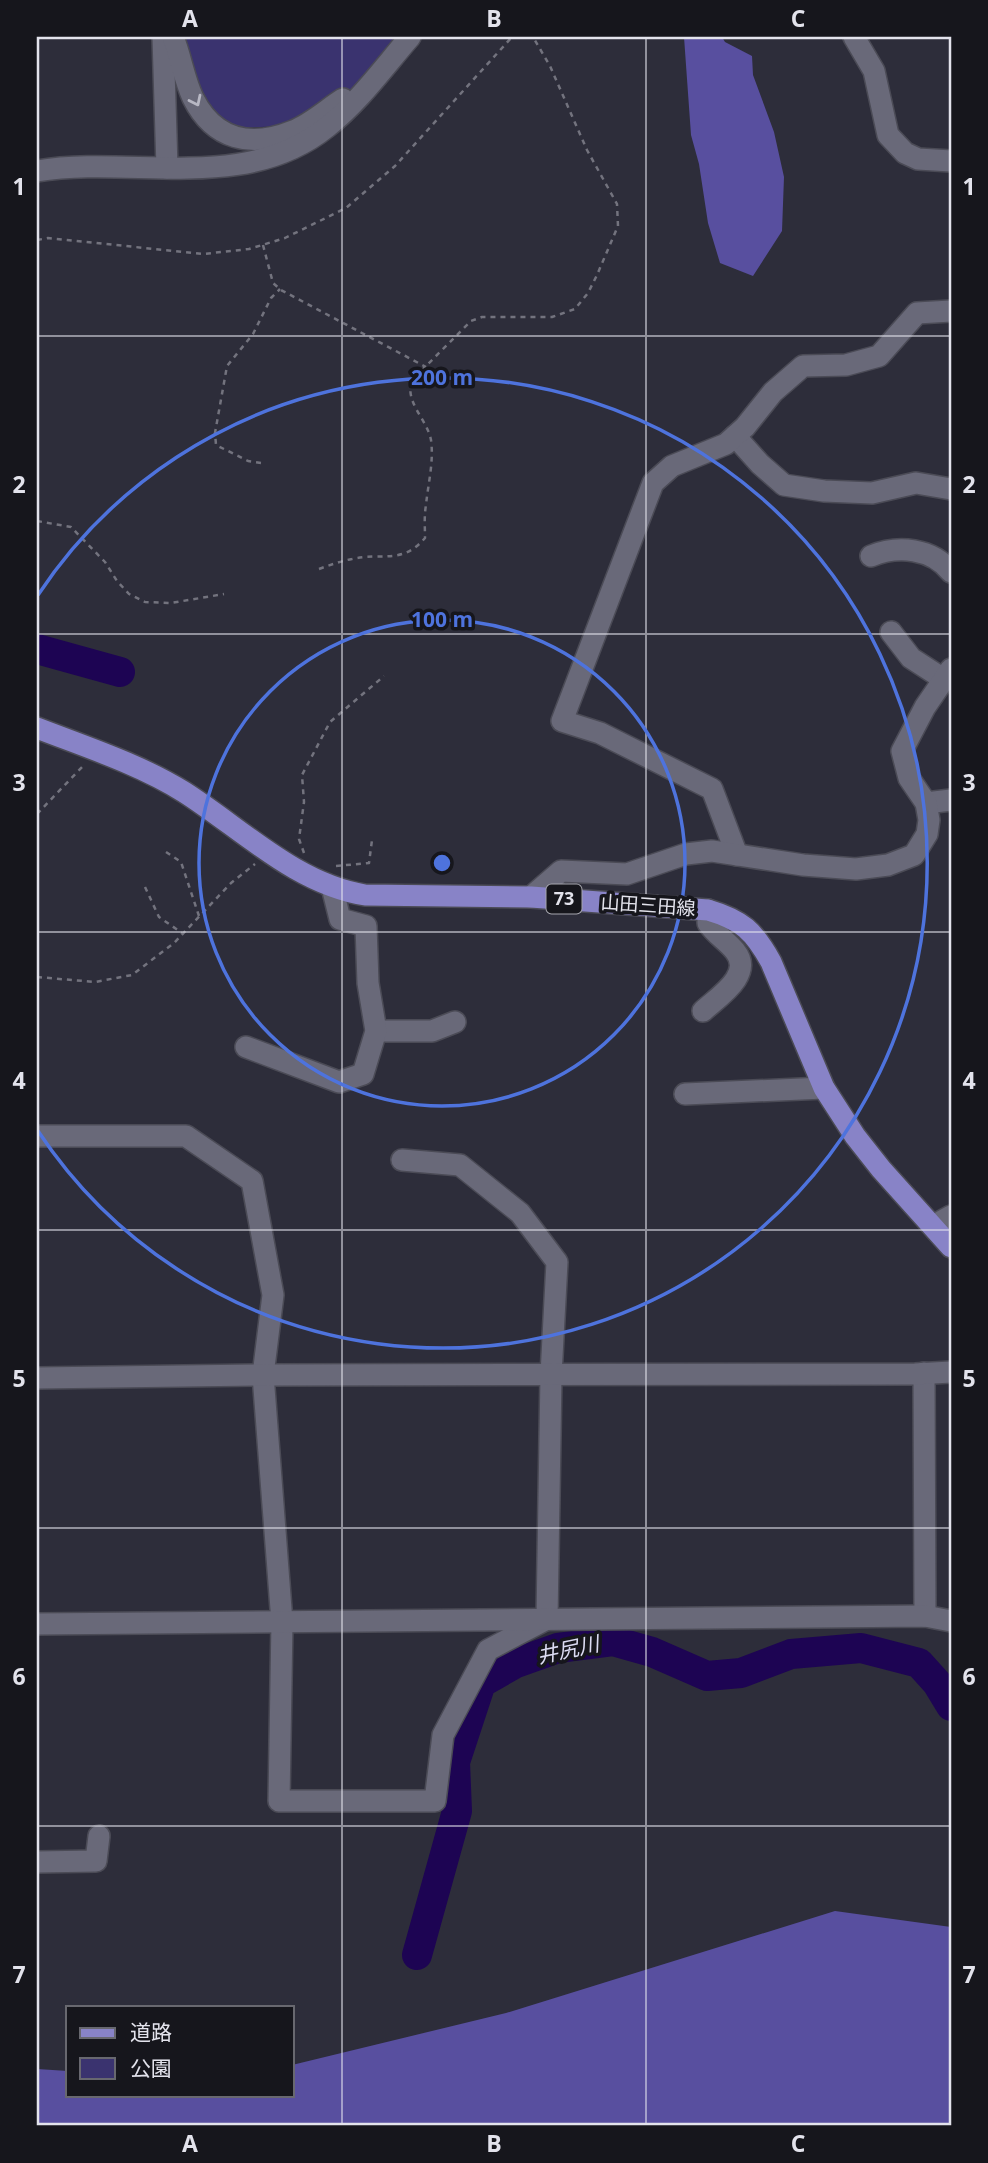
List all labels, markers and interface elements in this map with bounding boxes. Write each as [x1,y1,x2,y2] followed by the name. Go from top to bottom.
[182,2,198,34] text: A
[486,2,502,34] text: B
[791,2,805,34] text: C
[187,94,201,106] one-way arrow
[12,170,26,202] text: 1
[962,170,976,202] text: 1
[411,363,473,391] text: 200 m
[12,468,26,500] text: 2
[962,468,976,500] text: 2
[411,605,473,633] text: 100 m
[12,766,26,798] text: 3
[962,766,976,798] text: 3
[430,851,454,875] centre of rings
[546,884,582,914] road number: 73
[600,889,696,921] street label: 山田三田線
[12,1064,26,1096] text: 4
[962,1064,976,1096] text: 4
[12,1362,26,1394] text: 5
[962,1362,976,1394] text: 5
[534,1628,603,1669] water label: 井尻川
[12,1660,26,1692] text: 6
[962,1660,976,1692] text: 6
[12,1958,26,1990] text: 7
[962,1958,976,1990] text: 7
[66,2006,294,2096] legend
[130,2018,172,2046] text: 道路
[130,2054,172,2082] text: 公園
[182,2127,198,2159] text: A
[486,2127,502,2159] text: B
[791,2127,805,2159] text: C

